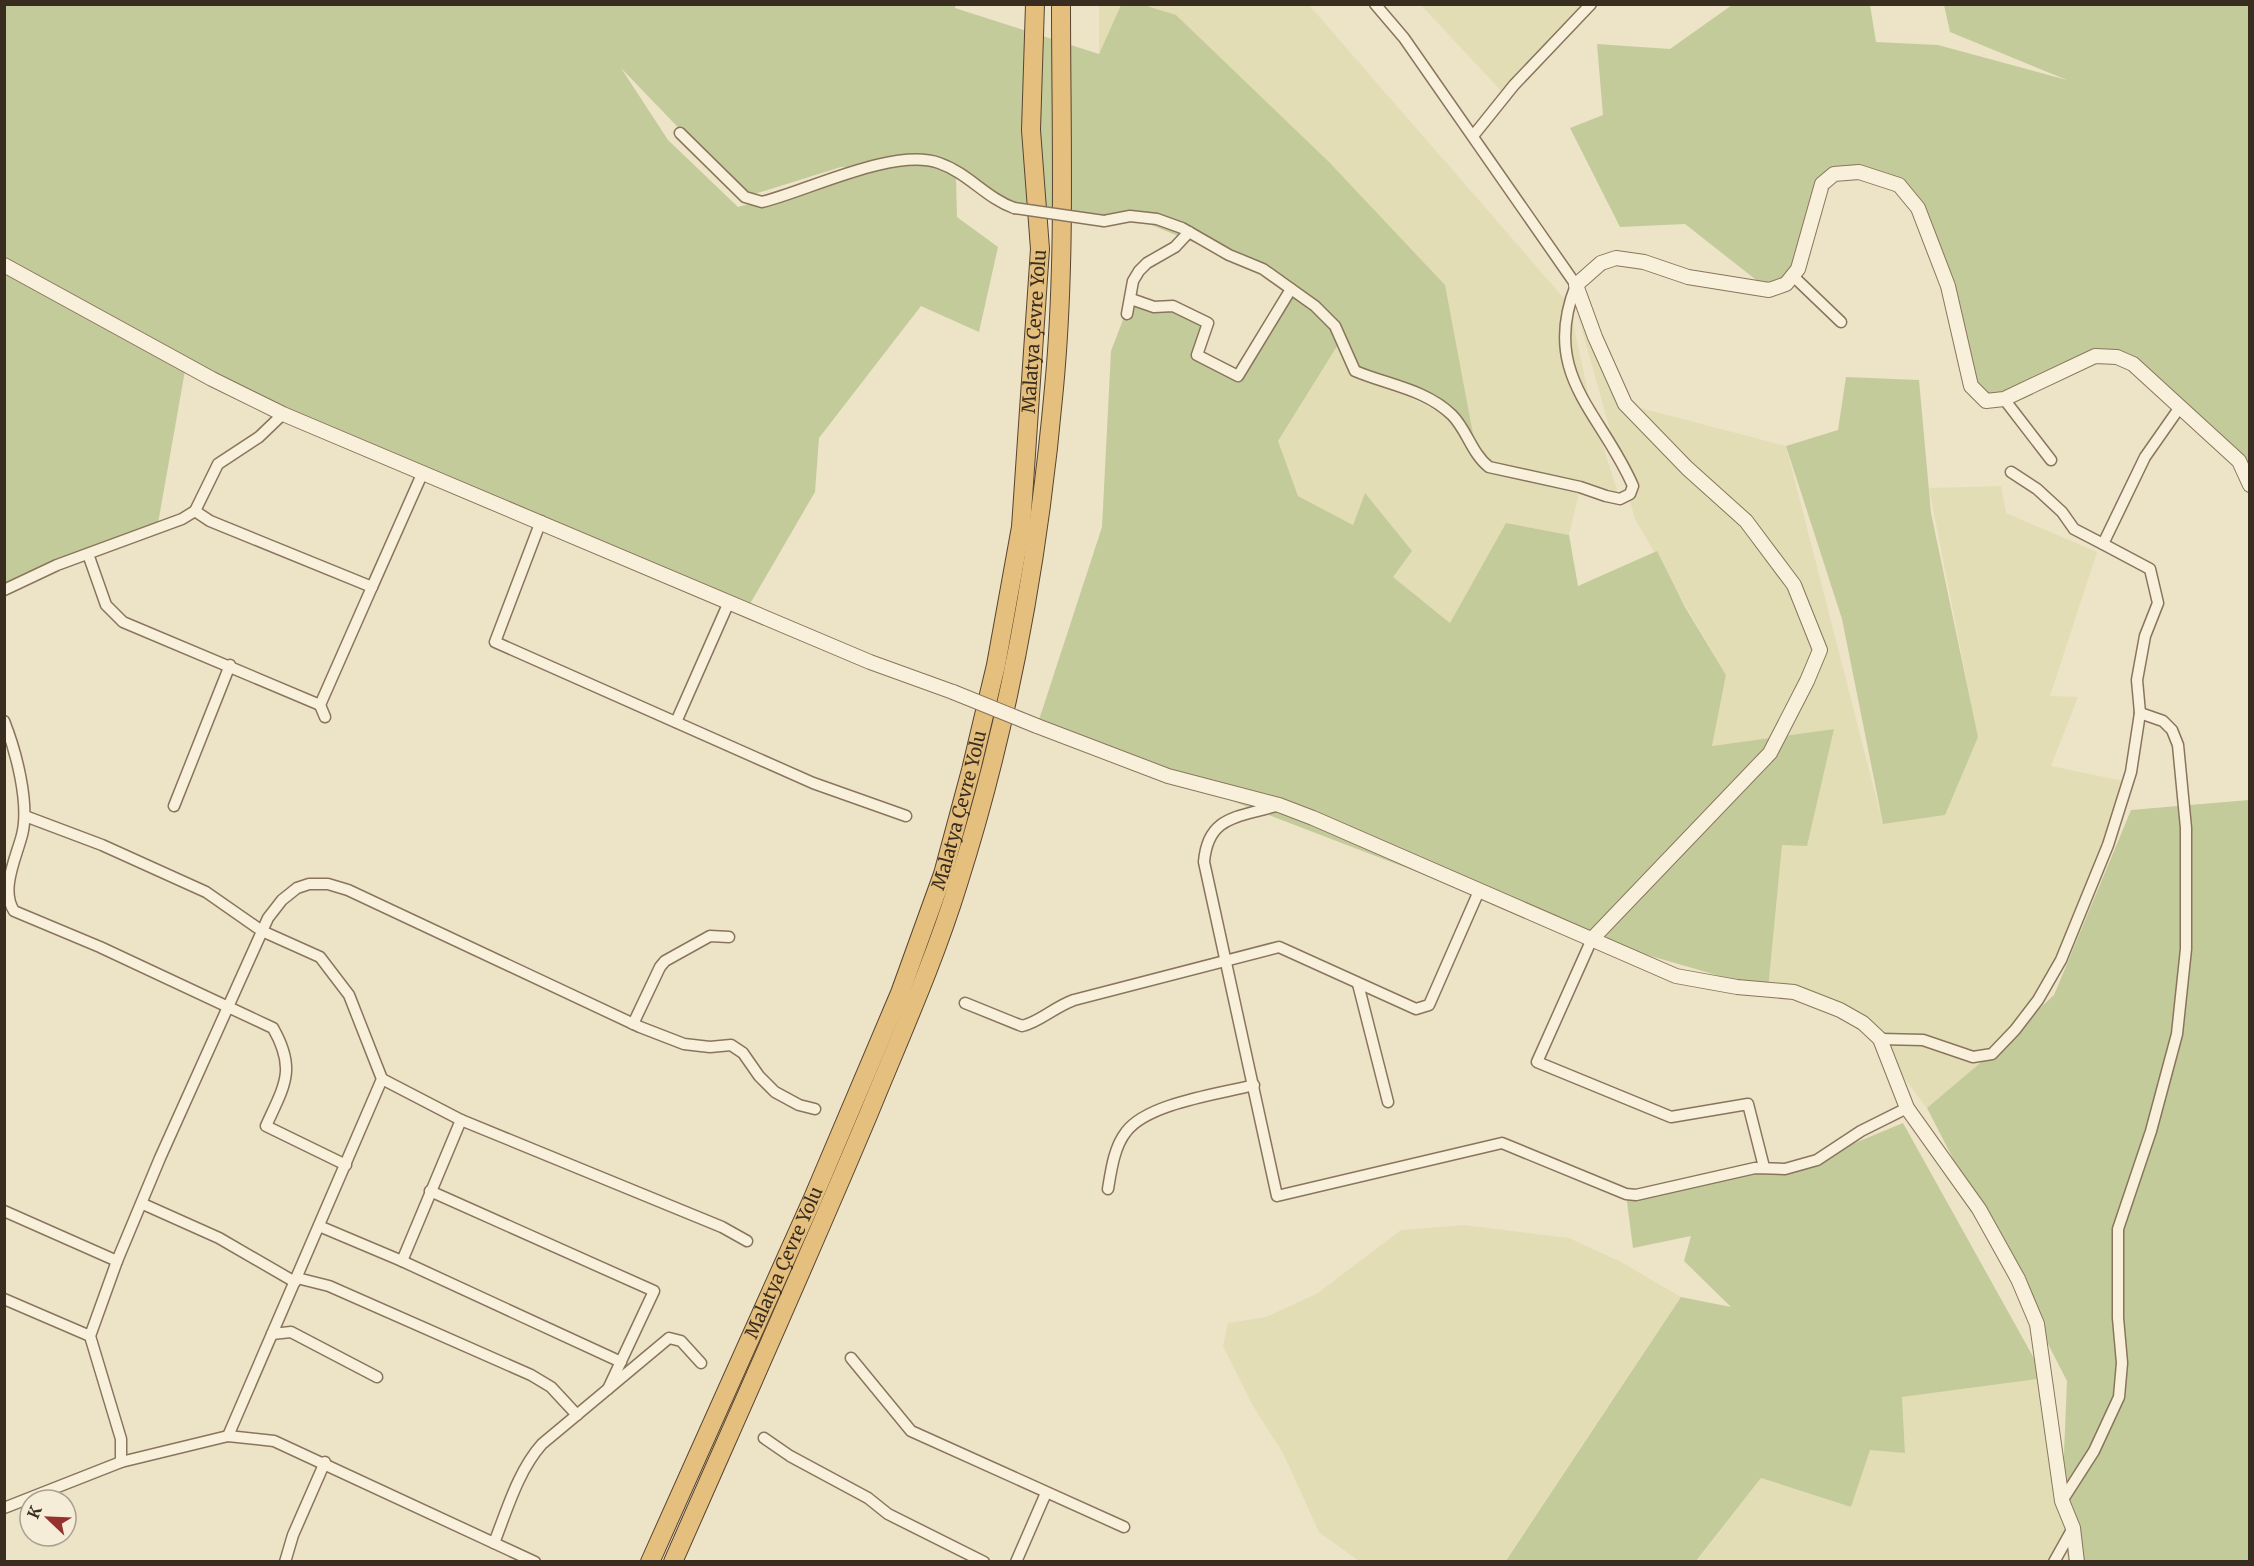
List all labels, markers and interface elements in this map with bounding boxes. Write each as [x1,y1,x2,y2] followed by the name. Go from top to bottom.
[1017,249,1051,414] street label: Malatya Çevre Yolu
[926,728,991,893] street label: Malatya Çevre Yolu
[740,1183,828,1342] street label: Malatya Çevre Yolu
[18,1488,78,1548] north arrow
[23,1503,46,1522] text: K

